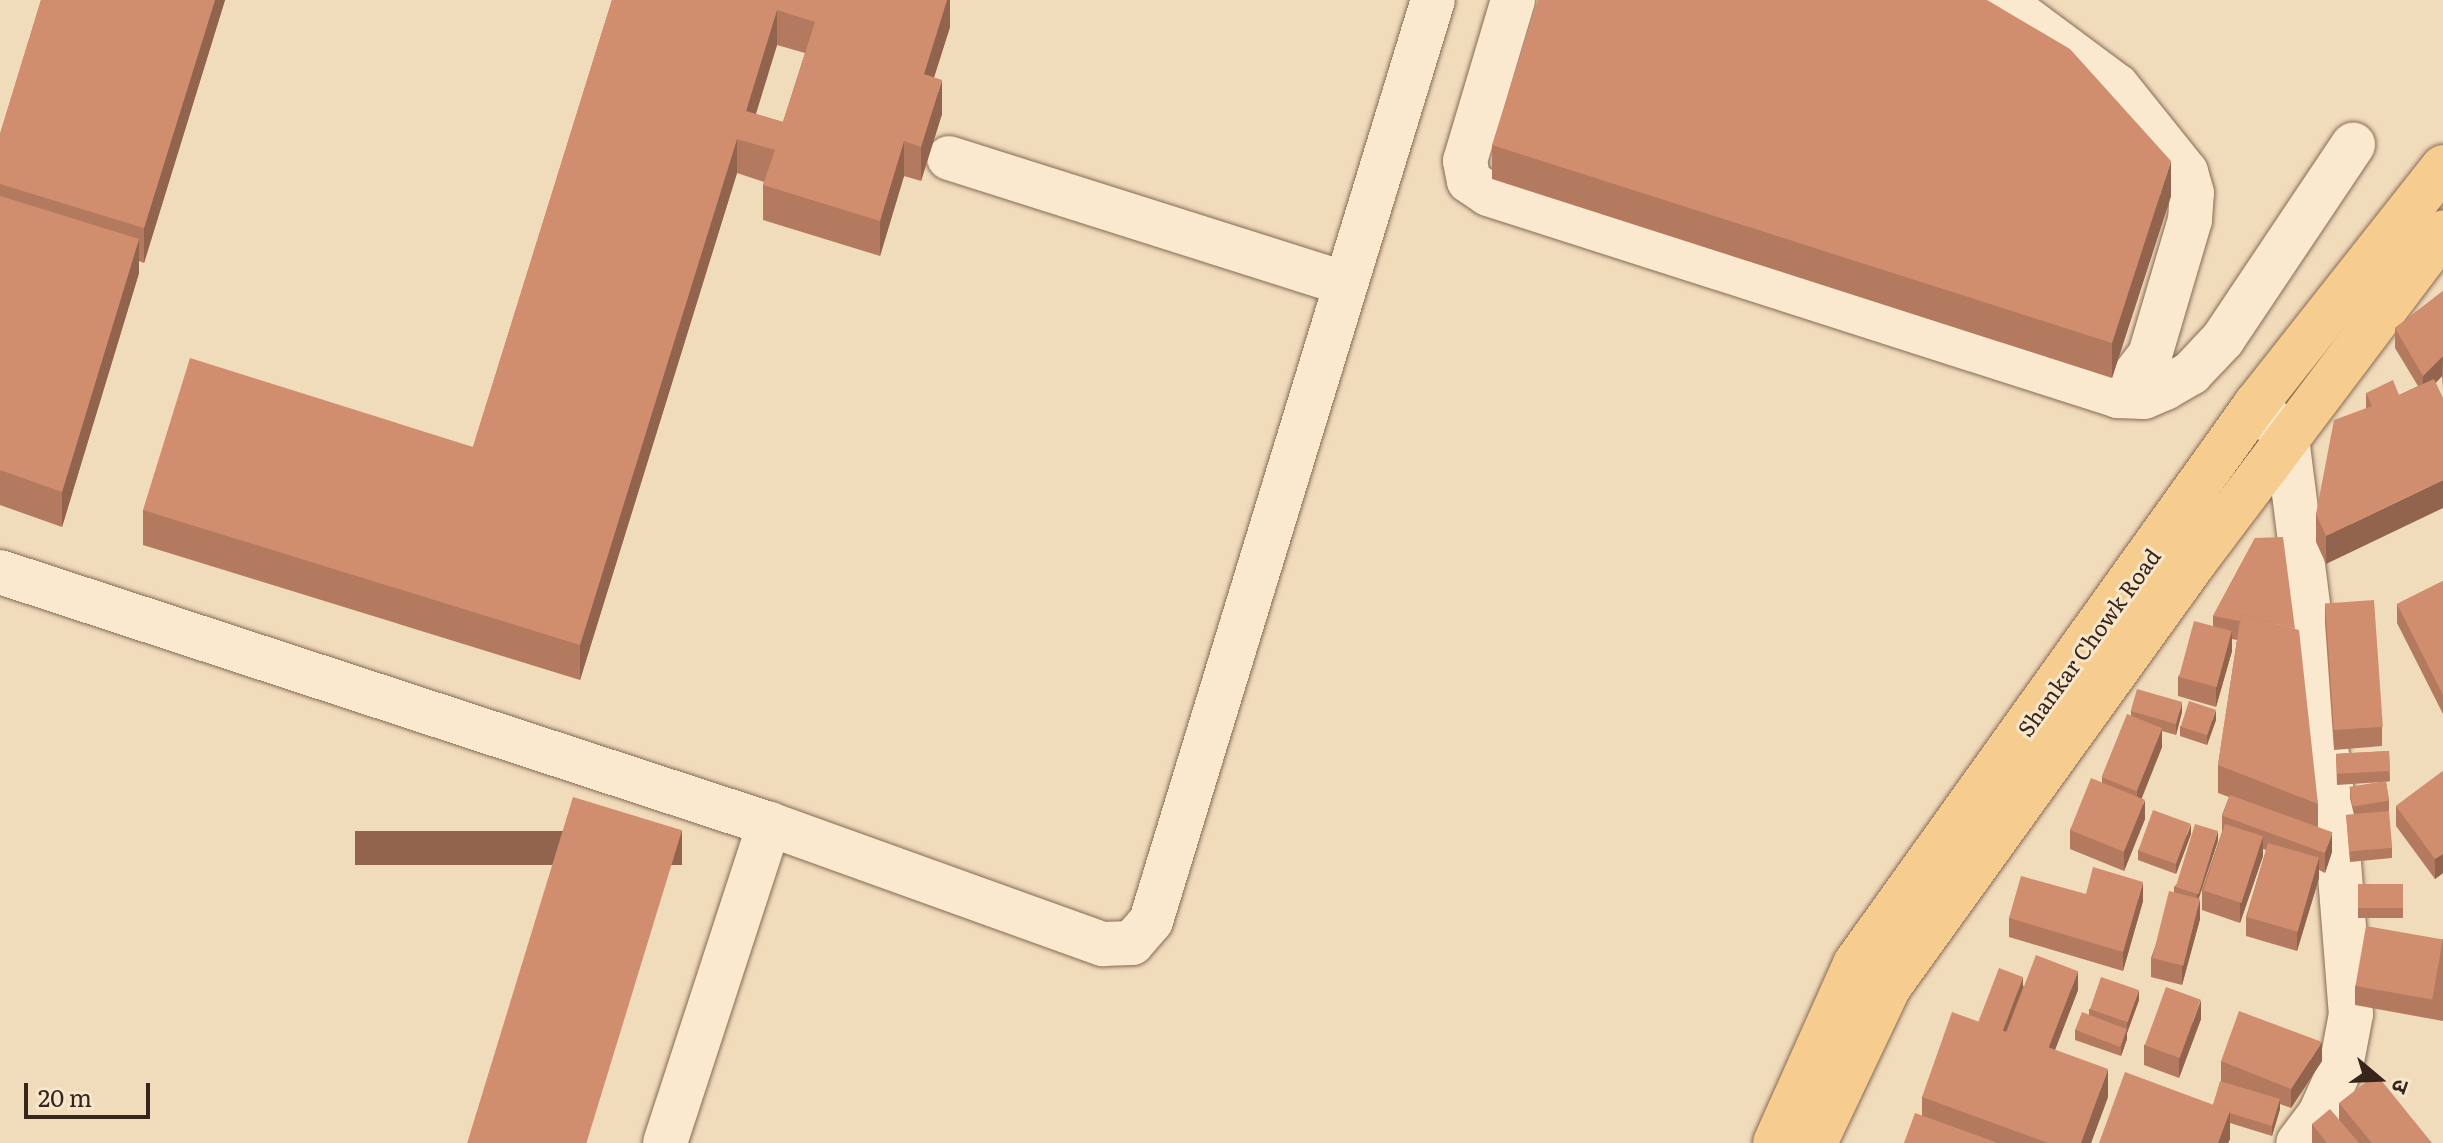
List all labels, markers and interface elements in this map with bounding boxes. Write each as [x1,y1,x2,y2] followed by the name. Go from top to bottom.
[2011,543,2165,741] street label: Shankar Chowk Road
[2339,1039,2419,1119] north arrow
[28,1067,154,1117] scale bar
[2384,1076,2420,1098] text: उ
[38,1079,92,1114] text: 20 m

